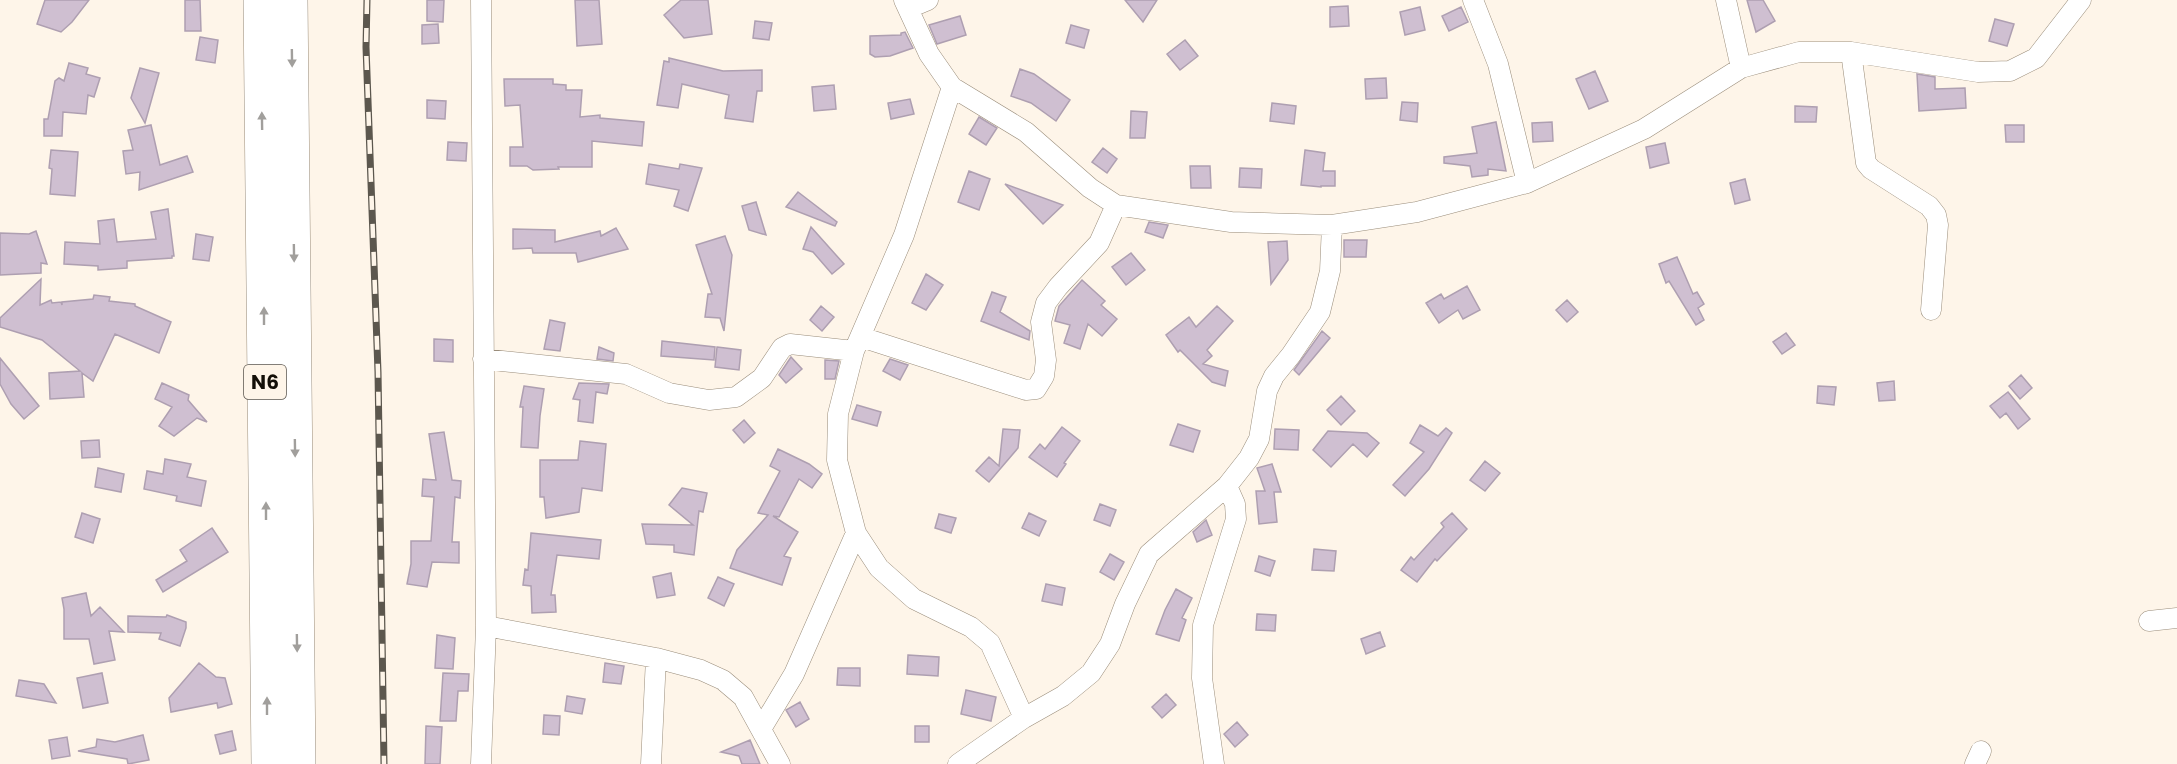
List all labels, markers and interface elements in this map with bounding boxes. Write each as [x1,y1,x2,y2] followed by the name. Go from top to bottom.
[287,49,296,68] one-way arrow
[257,111,267,130] one-way arrow
[289,244,298,263] one-way arrow
[259,306,269,325] one-way arrow
[244,365,286,399] road number: N6
[291,439,300,458] one-way arrow
[261,501,270,520] one-way arrow
[293,634,302,653] one-way arrow
[262,696,272,715] one-way arrow

